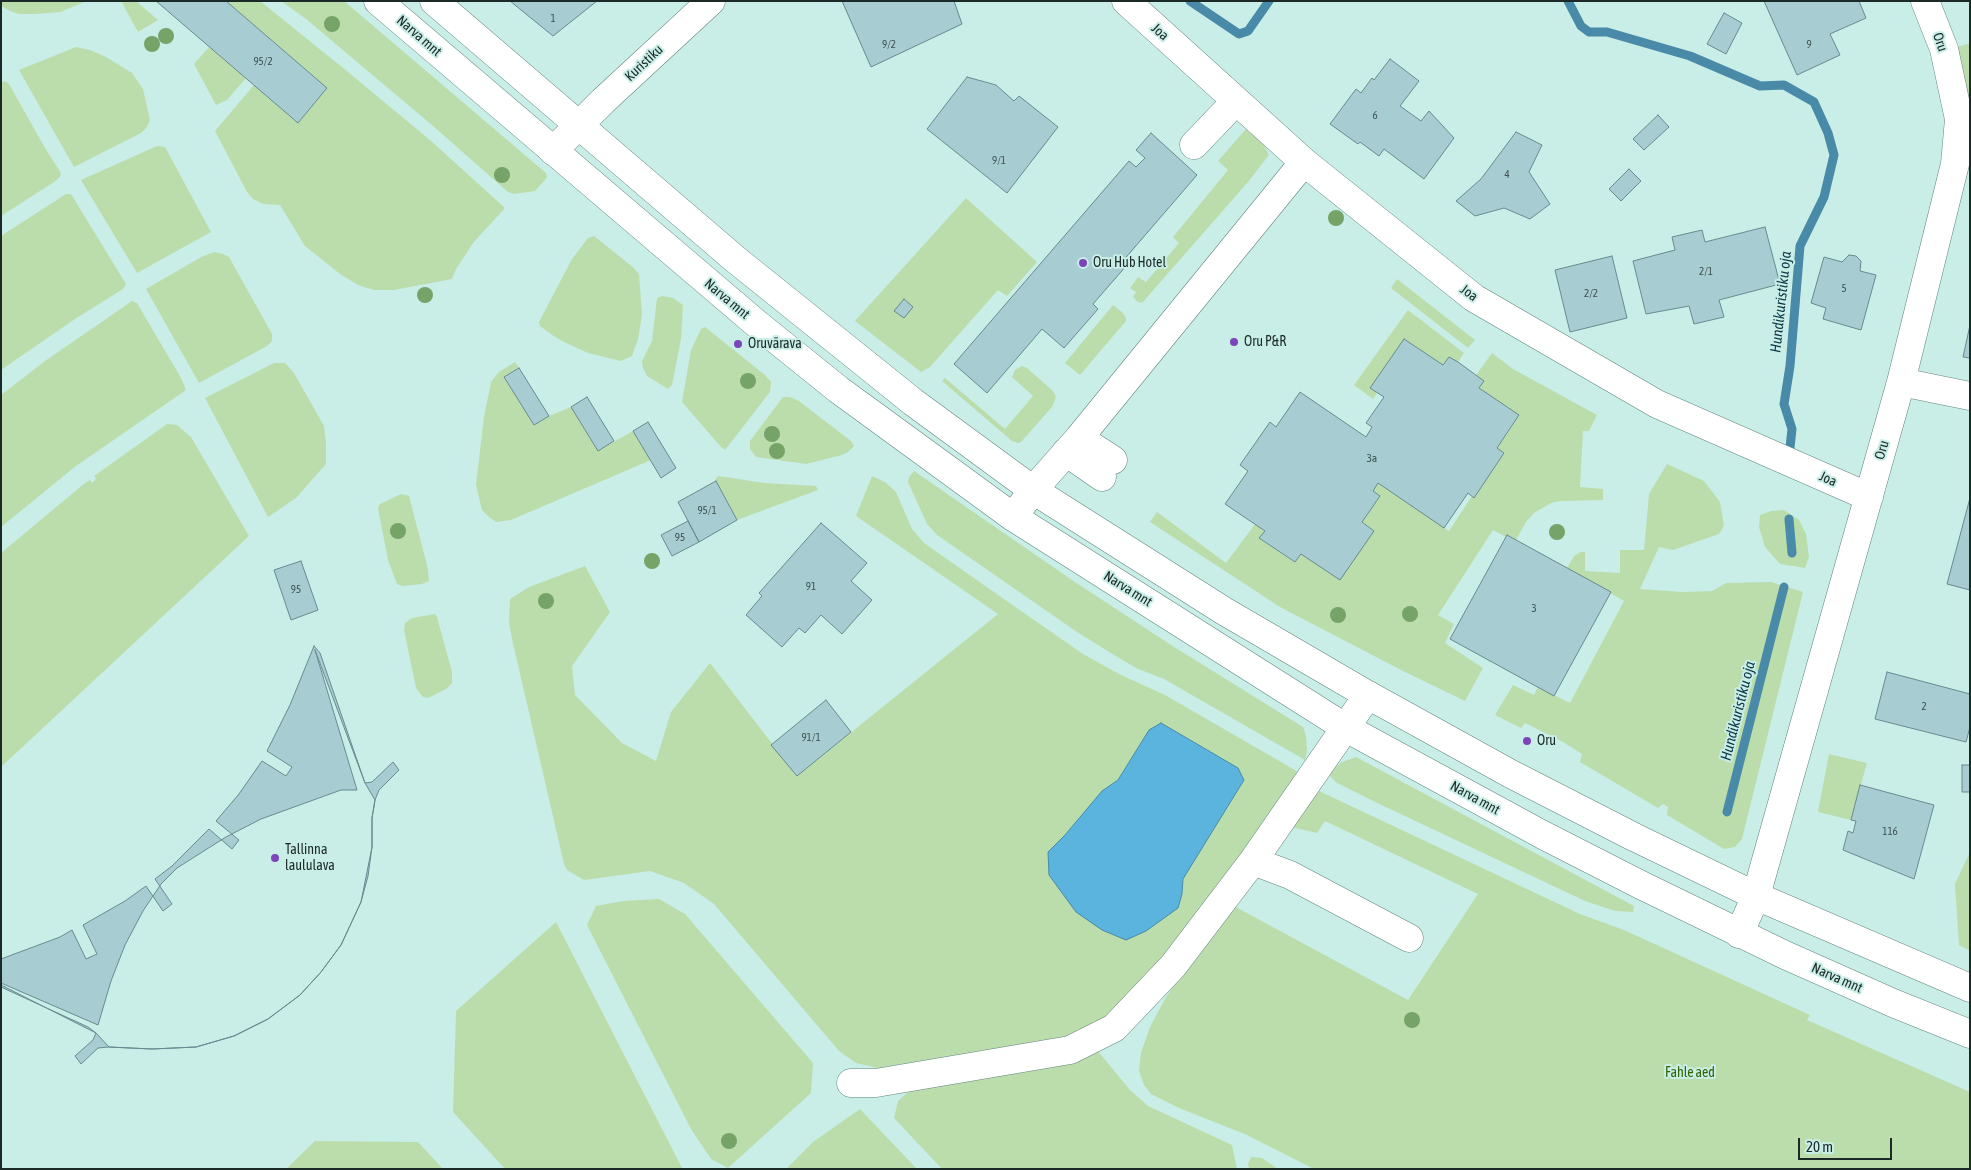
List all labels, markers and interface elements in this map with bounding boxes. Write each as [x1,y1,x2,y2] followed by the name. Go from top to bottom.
[393,12,445,60] street label: Narva mnt
[550,12,556,26] house number: 1
[1148,20,1172,44] street label: Joa
[1929,30,1951,54] street label: Oru
[882,38,896,52] house number: 9/2
[1806,38,1812,52] house number: 9
[621,41,667,85] street label: Kuristiku
[253,55,273,69] house number: 95/2
[1372,109,1378,123] house number: 6
[992,154,1006,168] house number: 9/1
[1504,168,1510,182] house number: 4
[1767,250,1795,354] water label: Hundikuristiku oja
[1093,255,1166,271] place label: Oru Hub Hotel
[1077,257,1089,269] marker: Oru Hub Hotel
[1699,265,1713,279] house number: 2/1
[701,275,753,323] street label: Narva mnt
[1457,281,1481,305] street label: Joa
[1841,282,1847,296] house number: 5
[1584,287,1598,301] house number: 2/2
[1244,334,1286,350] place label: Oru P&R
[748,336,802,352] place label: Oruvärava
[1228,336,1240,348] marker: Oru P&R
[732,338,744,350] marker: Oruvärava
[1871,439,1893,461] street label: Oru
[1367,452,1377,466] house number: 3a
[1817,468,1839,490] street label: Joa
[697,504,717,518] house number: 95/1
[675,531,685,545] house number: 95
[1101,568,1155,610] street label: Narva mnt
[806,580,816,594] house number: 91
[291,583,301,597] house number: 95
[1531,602,1537,616] house number: 3
[1717,659,1759,763] water label: Hundikuristiku oja
[1921,700,1927,714] house number: 2
[801,731,821,745] house number: 91/1
[1537,733,1556,749] place label: Oru
[1521,735,1533,747] marker: Oru
[1447,778,1503,818] street label: Narva mnt
[1882,825,1898,839] house number: 116
[285,842,335,874] place label: Tallinna laululava
[269,852,281,864] marker: Tallinna laululava
[1809,959,1865,997] street label: Narva mnt
[1665,1065,1715,1081] park label: Fahle aed
[1801,1128,1895,1160] scale bar
[1806,1138,1833,1155] text: 20 m

